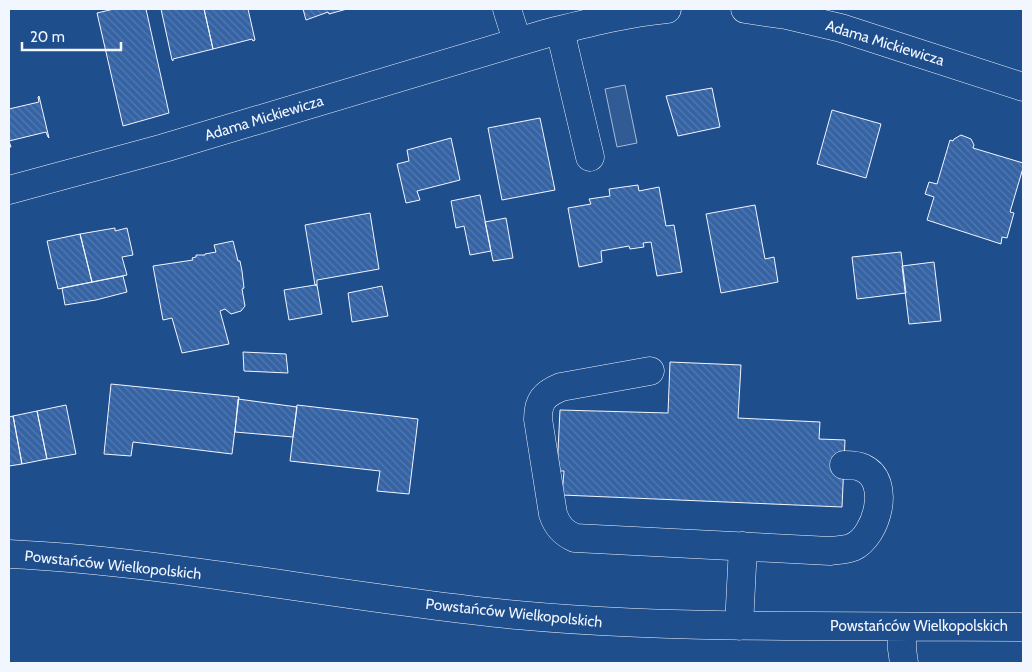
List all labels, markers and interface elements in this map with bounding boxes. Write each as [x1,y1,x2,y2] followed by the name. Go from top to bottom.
[824,16,947,70] street label: Adama Mickiewicza
[22,20,121,52] scale bar
[30,28,65,46] text: 20 m
[203,91,326,145] street label: Adama Mickiewicza
[24,547,202,583] street label: Powstańców Wielkopolskich
[425,595,603,631] street label: Powstańców Wielkopolskich
[830,617,1008,635] street label: Powstańców Wielkopolskich

